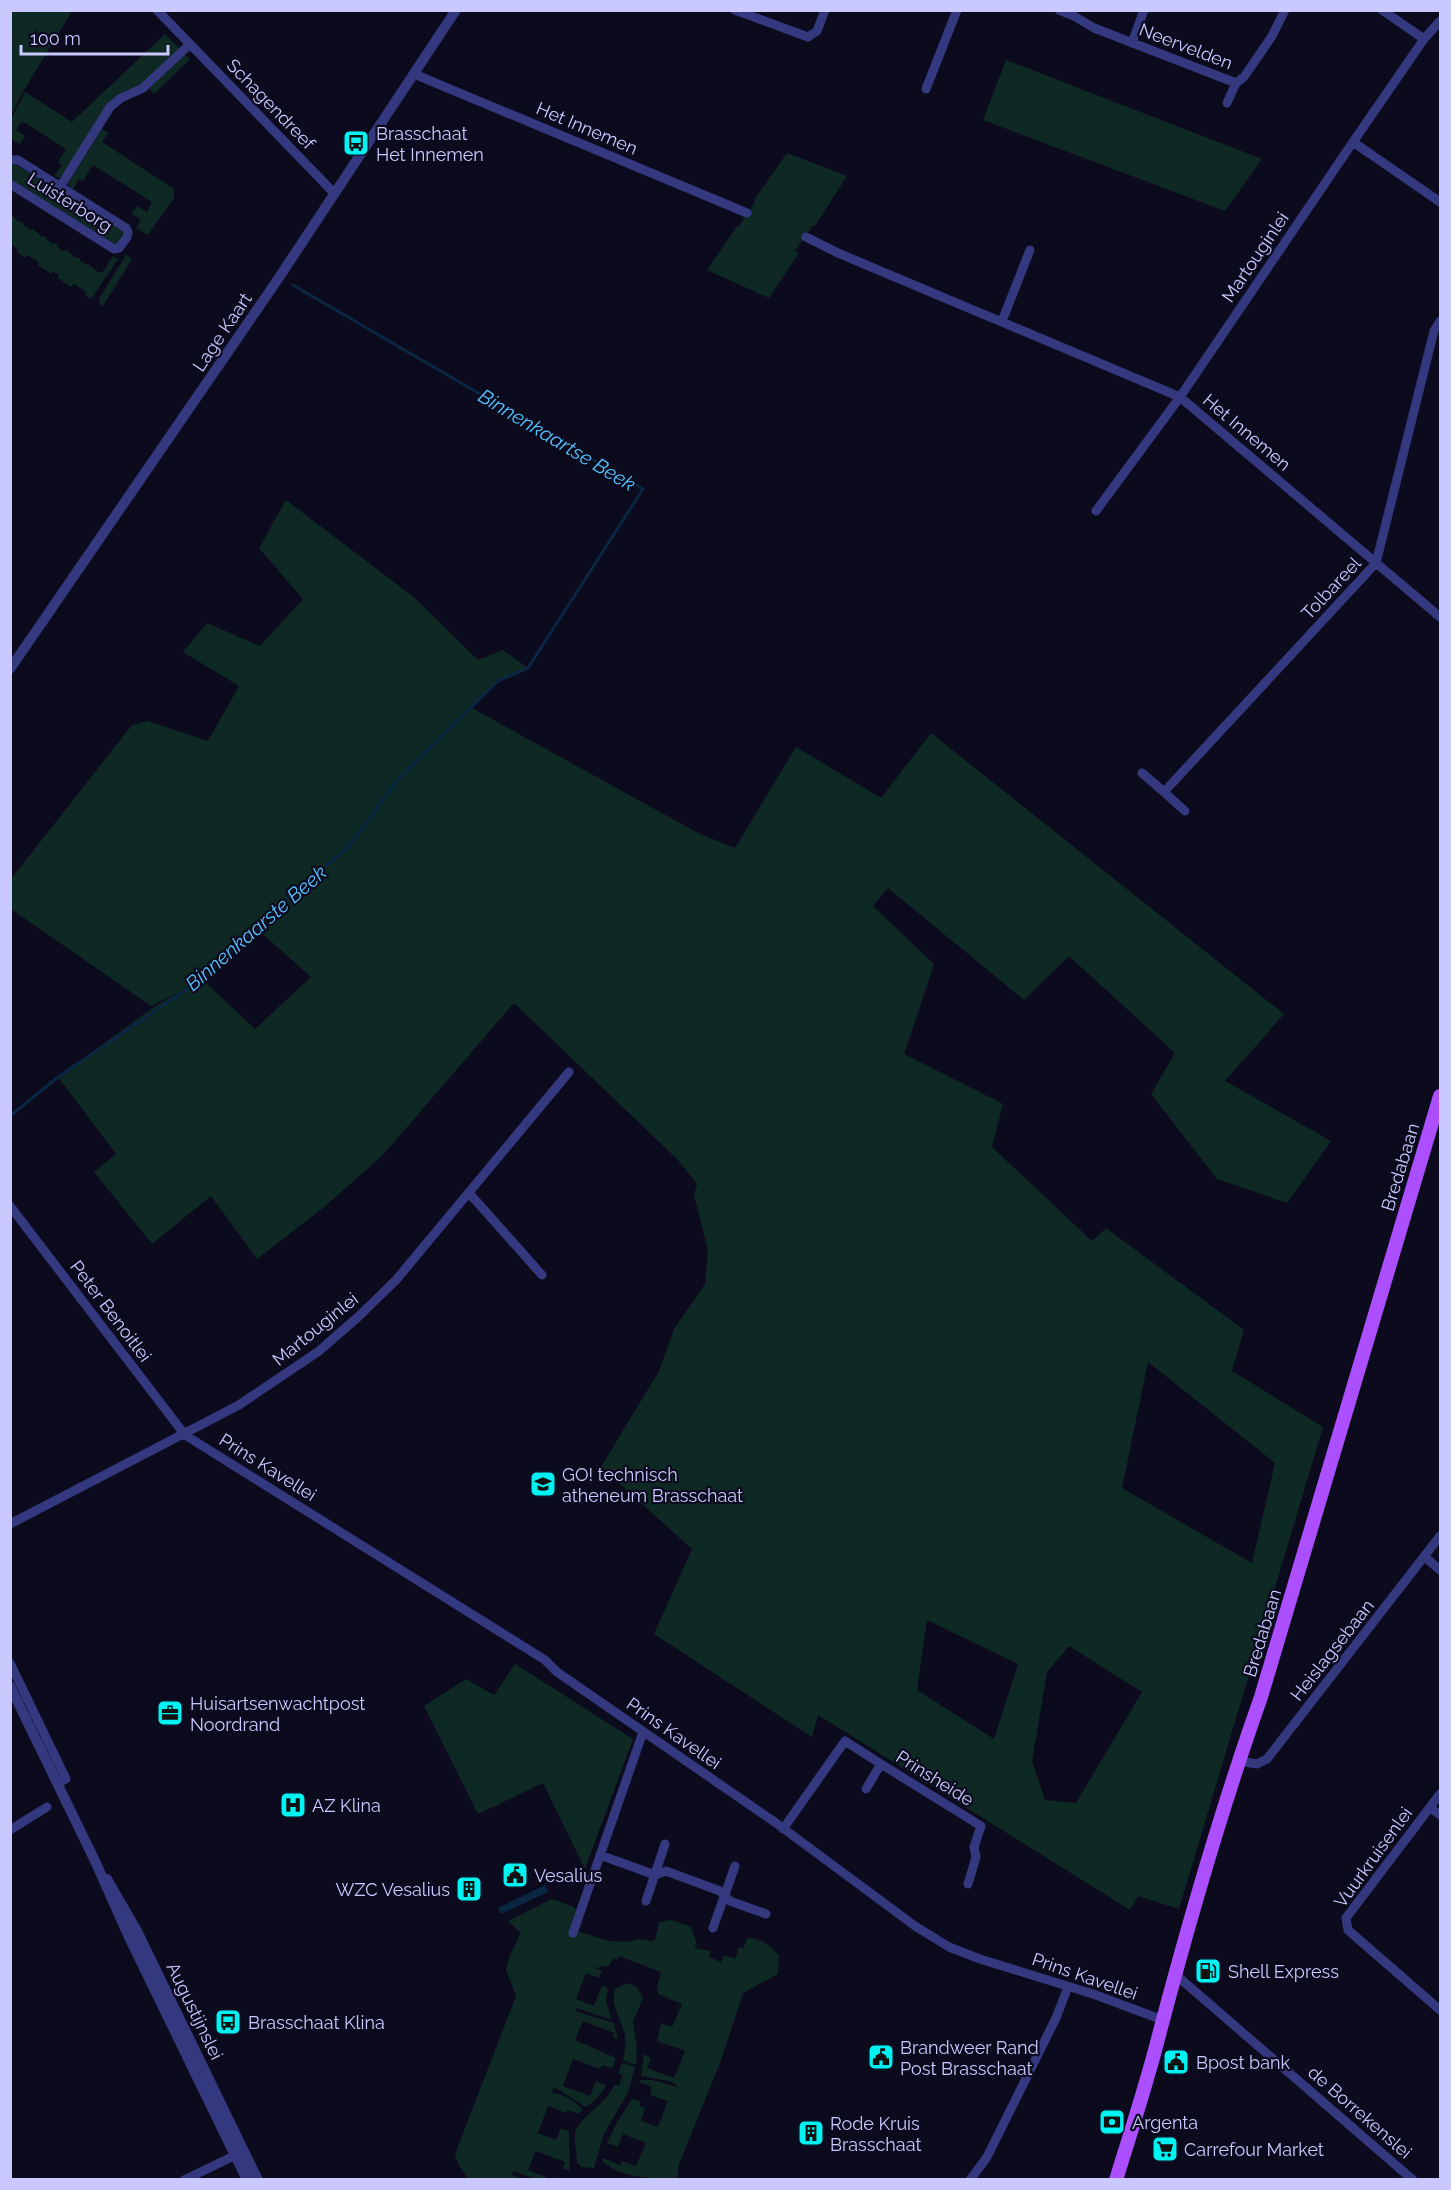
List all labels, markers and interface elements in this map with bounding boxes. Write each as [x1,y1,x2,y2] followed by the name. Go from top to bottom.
[21,18,168,56] scale bar
[1136,19,1236,73] street label: Neervelden
[30,28,81,49] text: 100 m
[223,54,320,154] street label: Schagendreef
[533,97,641,159] street label: Het Innemen
[376,123,484,165] place label: Brasschaat Het Innemen
[341,128,371,158] bus stop icon: Brasschaat Het Innemen
[24,168,116,236] street label: Luisterborg
[1217,208,1293,306] street label: Martouginlei
[188,289,256,375] street label: Lage Kaart
[474,384,640,497] water label: Binnenkaartse Beek
[1199,389,1295,475] street label: Het Innemen
[1297,552,1365,624] street label: Tolbareel
[181,860,332,996] water label: Binnenkaarste Beek
[1377,1121,1423,1213] street label: Bredabaan
[66,1256,156,1366] street label: Peter Benoitlei
[268,1288,362,1370] street label: Martouginlei
[216,1429,320,1505] street label: Prins Kavellei
[562,1464,743,1506] place label: GO! technisch atheneum Brasschaat
[528,1469,558,1499] school or university icon: GO! technisch atheneum Brasschaat
[1239,1587,1285,1679] street label: Bredabaan
[1286,1595,1378,1705] street label: Heislagsebaan
[190,1693,365,1735] place label: Huisartsenwachtpost Noordrand
[623,1693,725,1773] street label: Prins Kavellei
[155,1698,185,1728] office icon: Huisartsenwachtpost Noordrand
[892,1746,978,1810] street label: Prinsheide
[278,1790,308,1820] hospital icon: AZ Klina
[312,1795,381,1816] place label: AZ Klina
[1330,1803,1416,1911] street label: Vuurkruisenlei
[500,1860,530,1890] public building icon: Vesalius
[534,1865,603,1886] place label: Vesalius
[454,1874,484,1904] building icon: WZC Vesalius
[336,1879,450,1900] place label: WZC Vesalius
[1029,1948,1141,2004] street label: Prins Kavellei
[1193,1956,1223,1986] fuel station icon: Shell Express
[162,1959,228,2063] street label: Augustijnslei
[1228,1961,1339,1982] place label: Shell Express
[213,2007,243,2037] bus stop icon: Brasschaat Klina
[248,2012,385,2033] place label: Brasschaat Klina
[900,2037,1039,2079] place label: Brandweer Rand Post Brasschaat
[866,2042,896,2072] public building icon: Brandweer Rand Post Brasschaat
[1161,2047,1191,2077] public building icon: Bpost bank
[1196,2052,1291,2073] place label: Bpost bank
[1304,2061,1416,2163] street label: de Borrekenslei
[1097,2107,1127,2137] bank icon: Argenta
[1132,2112,1198,2133] place label: Argenta
[830,2113,921,2155] place label: Rode Kruis Brasschaat
[796,2118,826,2148] building icon: Rode Kruis Brasschaat
[1150,2134,1180,2164] supermarket icon: Carrefour Market
[1184,2139,1324,2160] place label: Carrefour Market

